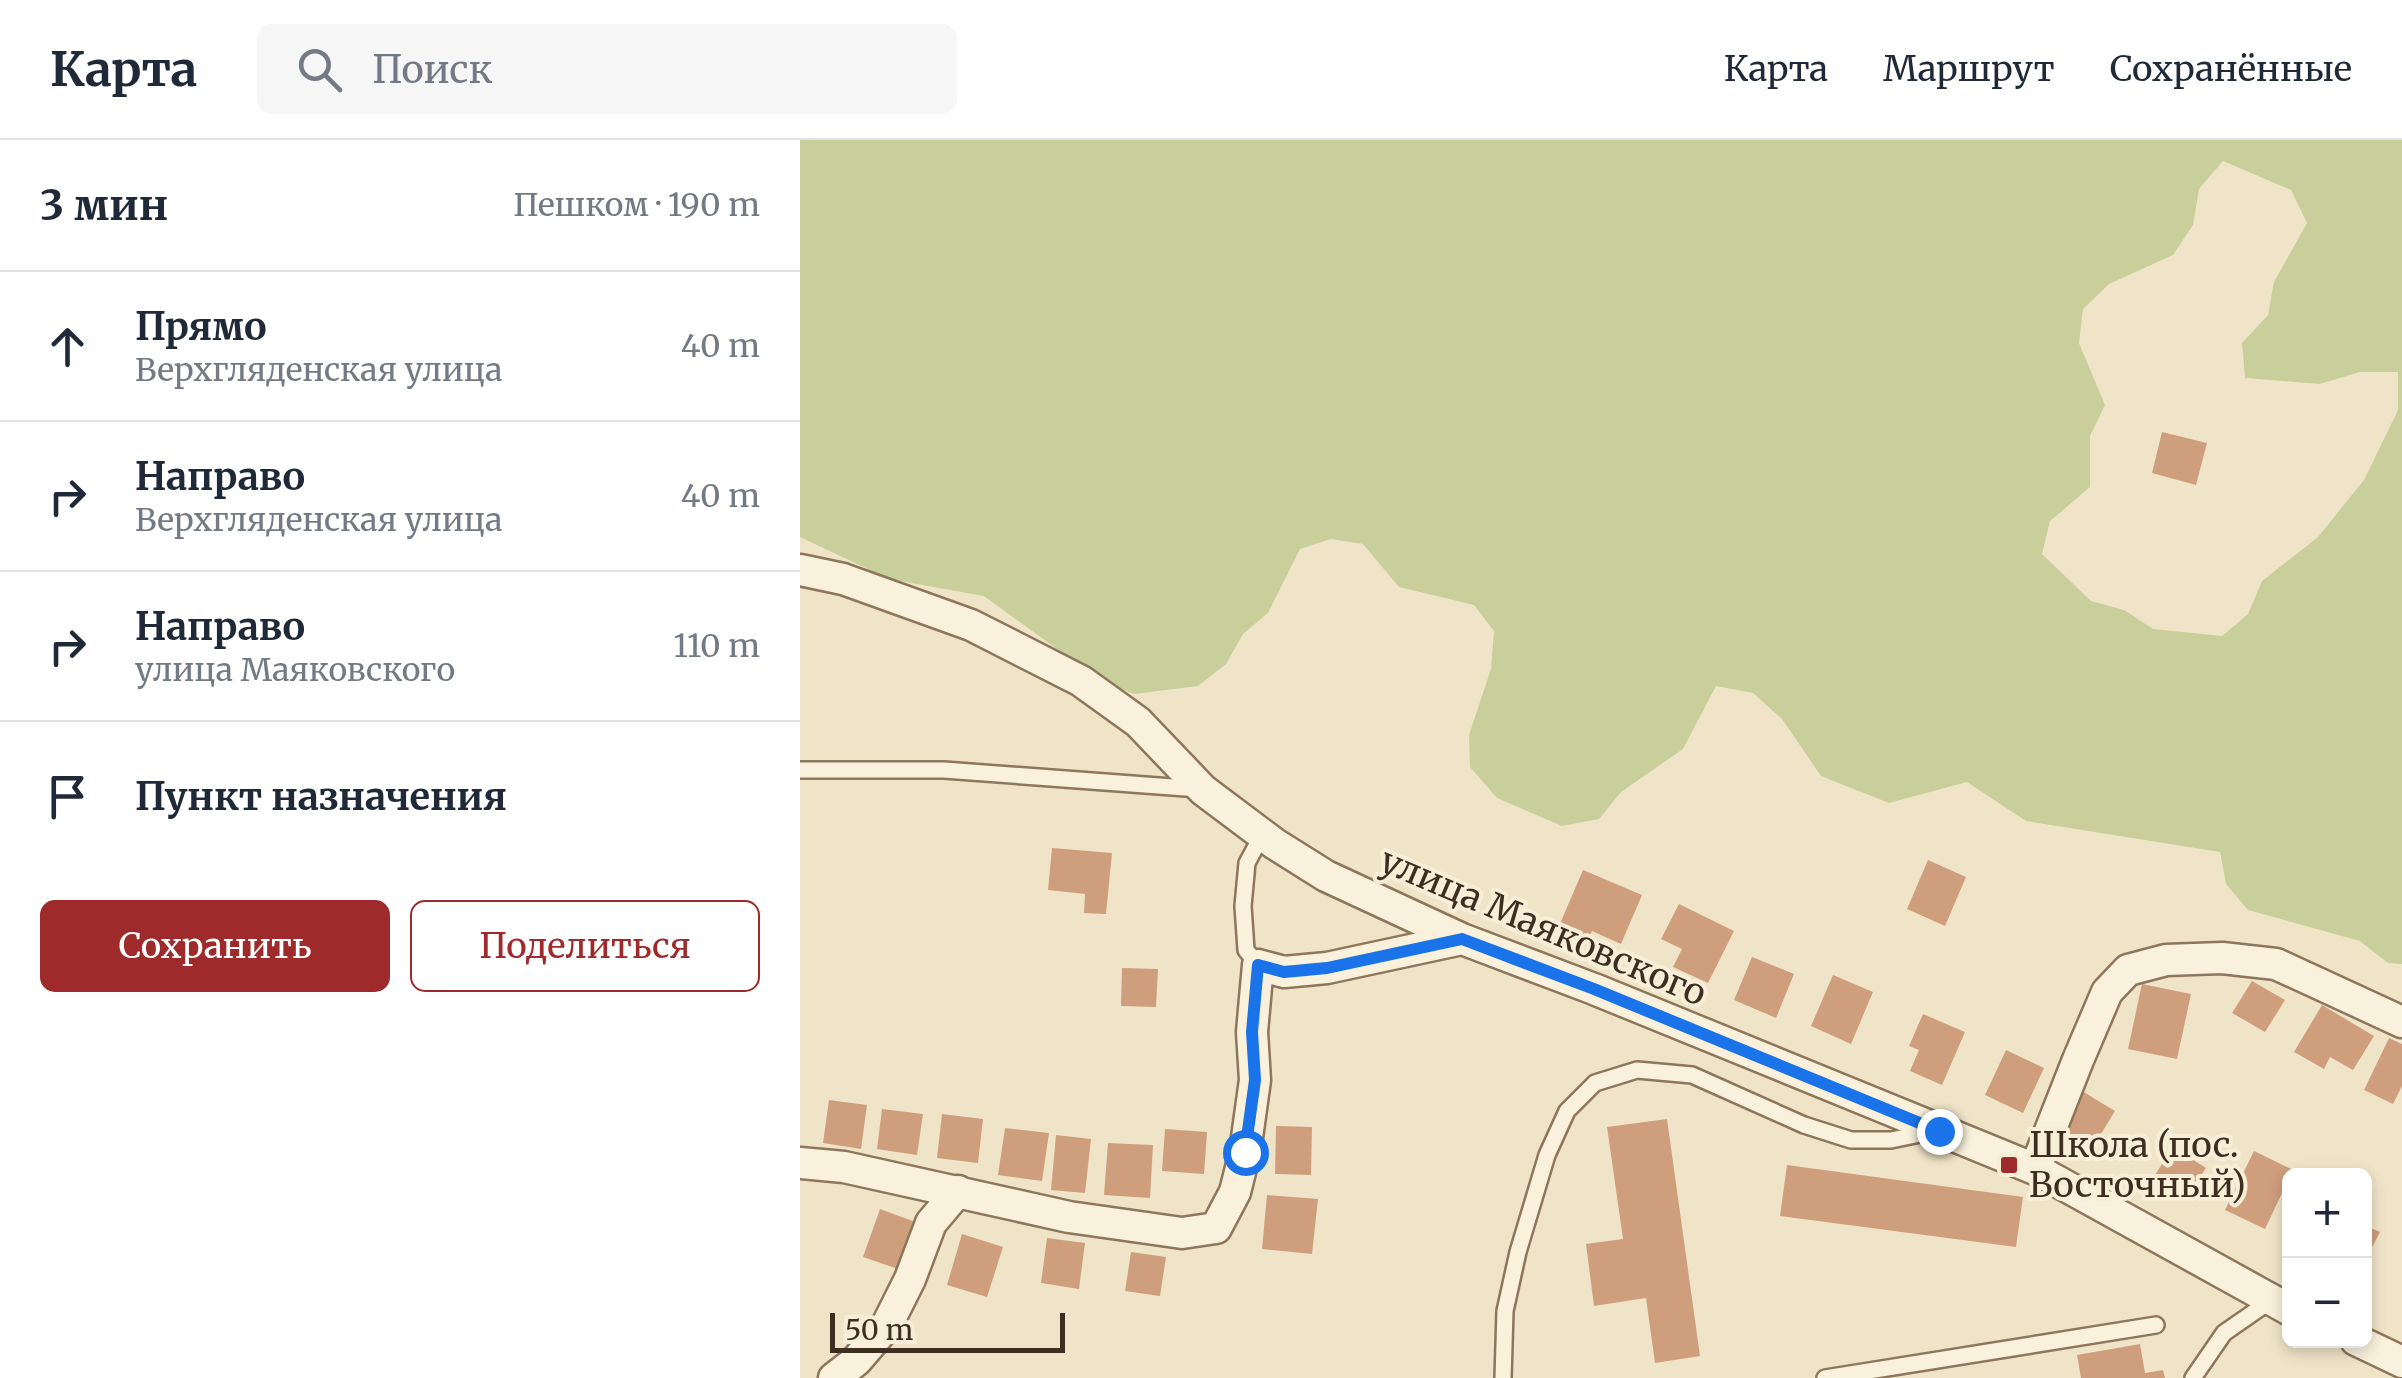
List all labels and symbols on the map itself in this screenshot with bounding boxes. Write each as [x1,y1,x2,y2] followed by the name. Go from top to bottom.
[1373,838,1713,1016] street label: улица Маяковского
[1917,1109,1963,1155] route end
[2029,1123,2246,1207] place label: Школа (пос. Восточный)
[1223,1130,1269,1176] route start
[1998,1154,2020,1176] marker: Школа (пос. Восточный)
[830,1308,1065,1352] scale bar

